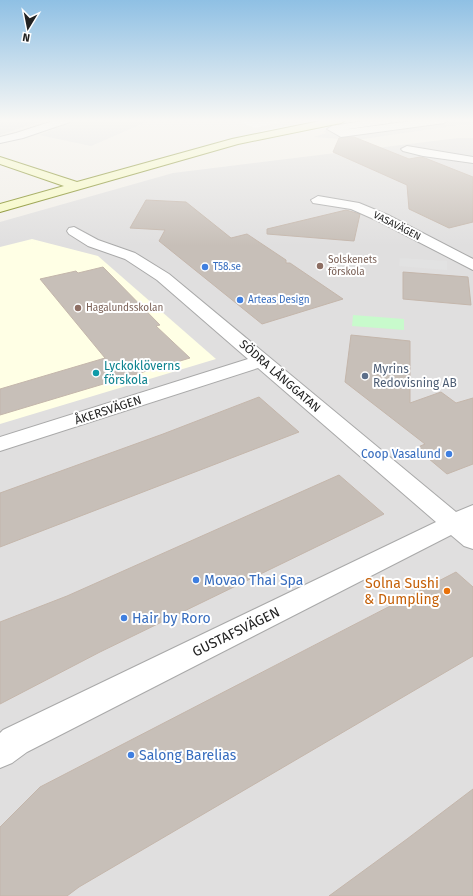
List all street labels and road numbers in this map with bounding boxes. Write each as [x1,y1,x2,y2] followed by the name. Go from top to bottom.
[371,207,424,243] street label: VASAVÄGEN
[237,335,325,415] street label: SÖDRA LÅNGGATAN
[72,391,143,427] street label: ÅKERSVÄGEN
[189,603,283,661] street label: GUSTAFSVÄGEN

